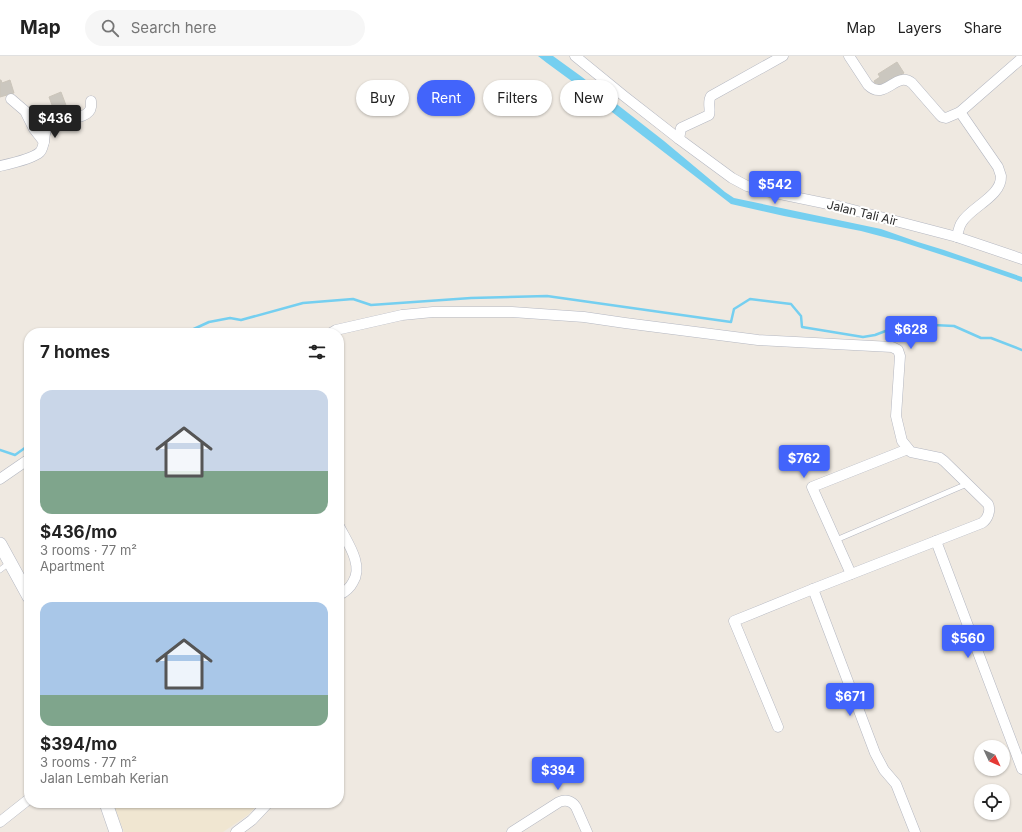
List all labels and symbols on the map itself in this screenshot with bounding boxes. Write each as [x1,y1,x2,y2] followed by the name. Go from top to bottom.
[31,105,79,139] pin: $436
[751,171,799,205] pin: $542
[825,196,899,229] street label: Jalan Tali Air
[887,316,935,350] pin: $628
[780,445,828,479] pin: $762
[944,625,992,659] pin: $560
[826,683,874,717] pin: $671
[974,740,1010,776] north arrow
[534,757,582,791] pin: $394

